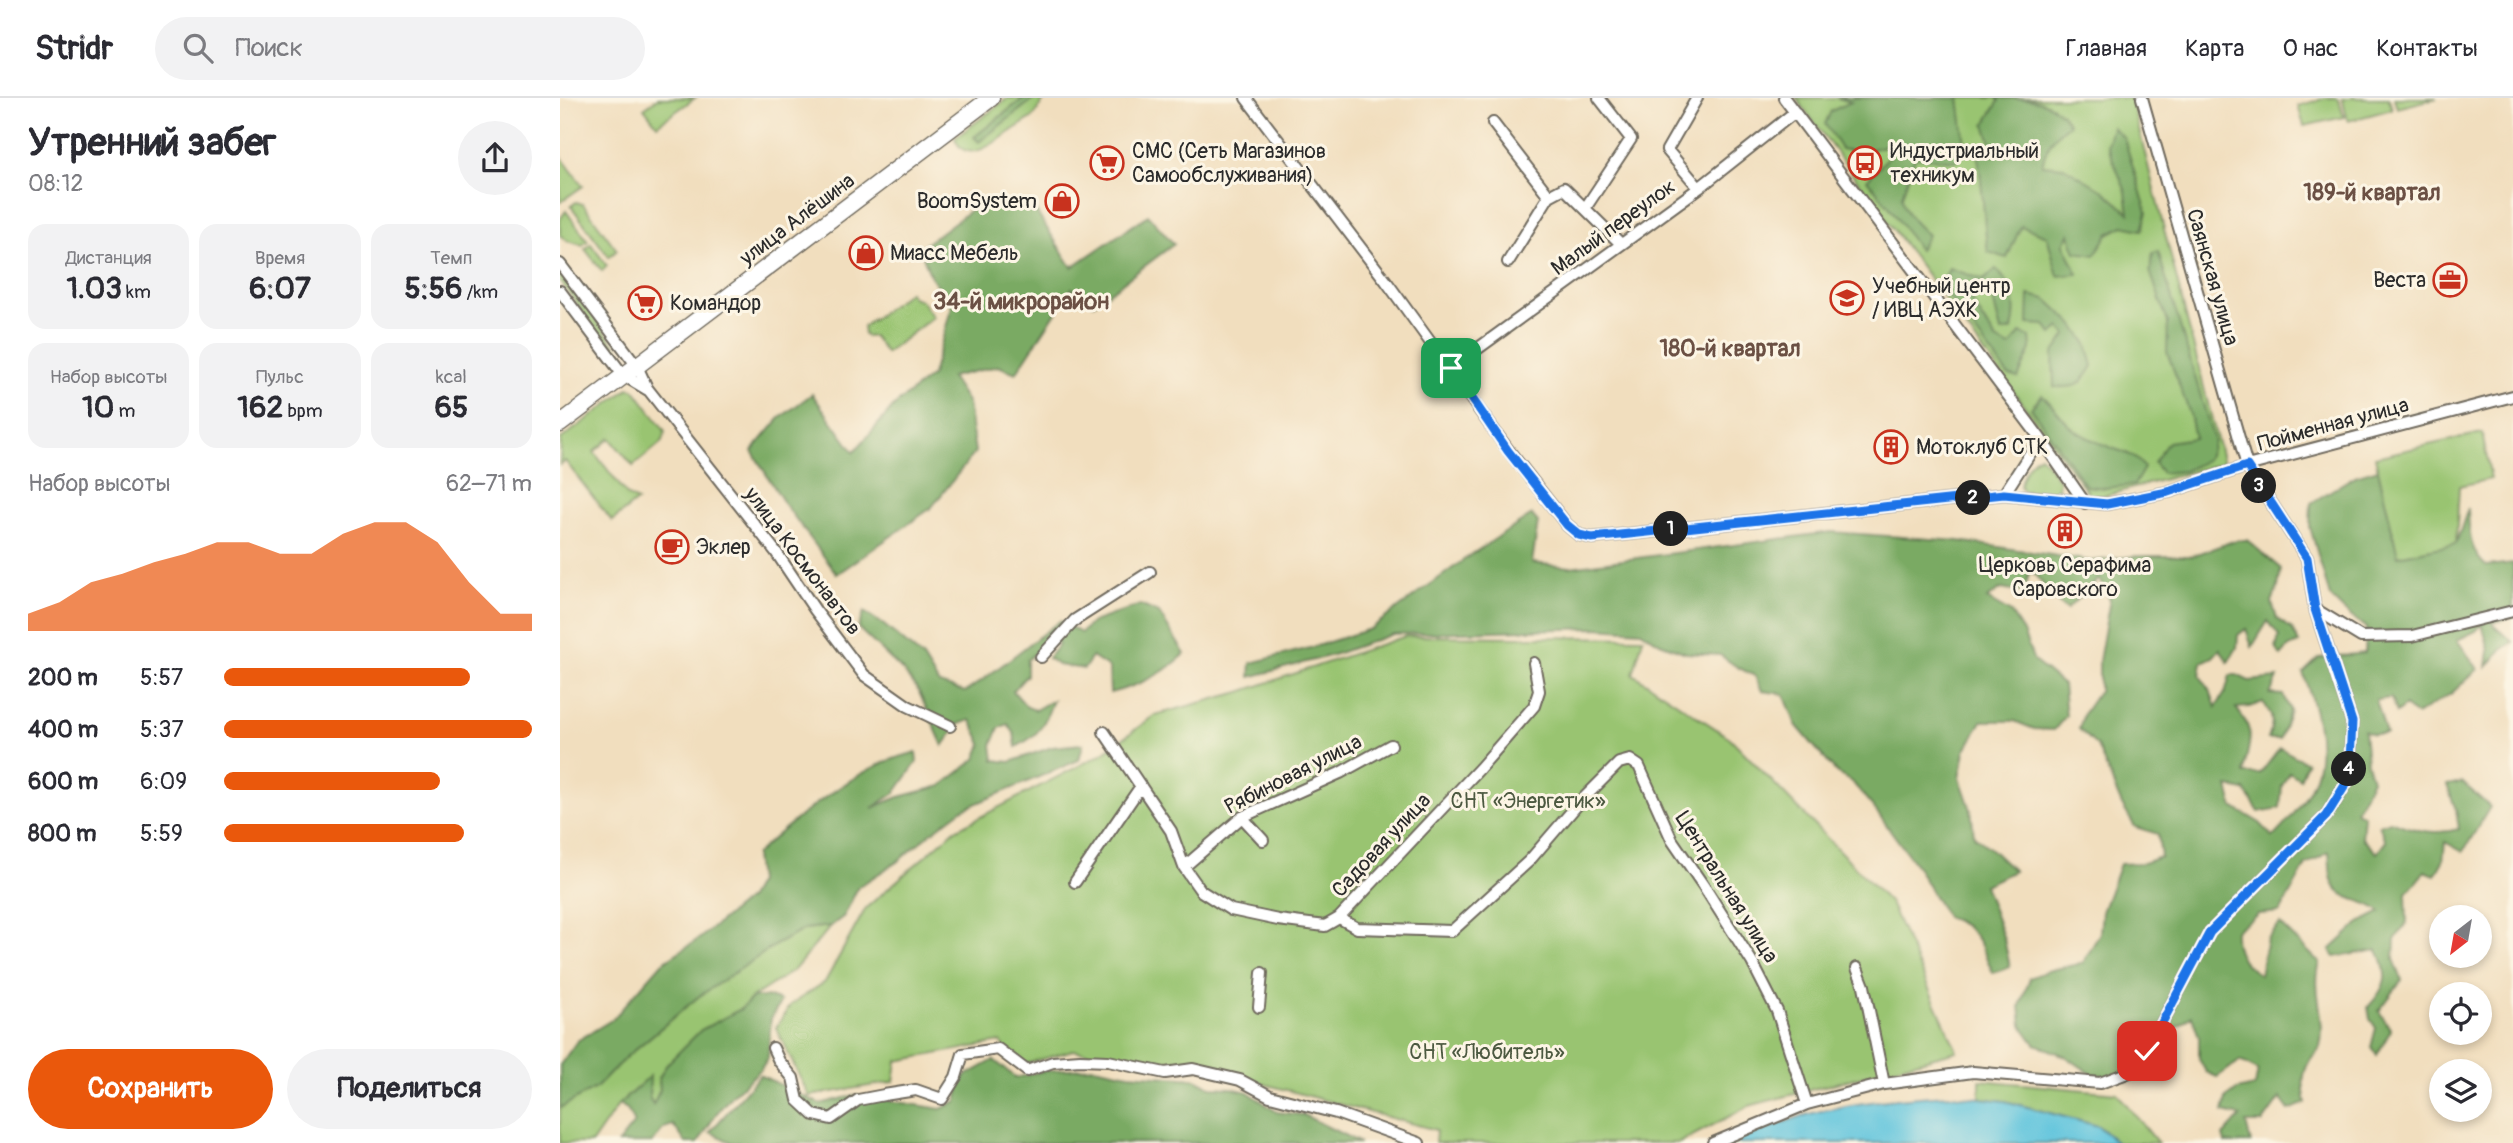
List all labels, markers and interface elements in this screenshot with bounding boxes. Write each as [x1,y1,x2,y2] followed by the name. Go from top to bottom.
[155,17,645,80] search box
[35,28,113,69] text: Stridr
[179,29,217,67] icon: search
[235,32,303,64] text: Поиск
[2066,34,2147,63] text: Главная
[2185,34,2245,63] text: Карта
[2283,34,2338,63] text: О нас
[2376,34,2478,63] text: Контакты
[28,119,276,167] text: Утренний забег
[458,121,532,195] button: share
[1132,138,1326,189] place label: СМС (Сеть Магазинов Самообслуживания)
[1890,138,2039,189] place label: Индустриальный техникум
[1088,144,1126,182] supermarket icon: СМС (Сеть Магазинов Самообслуживания)
[1846,144,1884,182] bus stop icon: Индустриальный техникум
[734,167,860,272] street label: улица Алёшина
[28,169,83,198] text: 08:12
[1546,173,1681,282] street label: Малый переулок
[2303,178,2441,207] district label: 189-й квартал
[1043,182,1081,220] shop icon: BoomSystem
[917,188,1037,215] place label: BoomSystem
[2180,206,2245,349] street label: Саянская улица
[847,234,885,272] shop icon: Миасс Мебель
[890,240,1019,267] place label: Миасс Мебель
[66,246,152,270] text: Дистанция
[255,246,305,270] text: Время
[430,246,472,270] text: Темп
[2431,261,2469,299] office icon: Веста
[2373,267,2426,294] place label: Веста
[66,270,122,307] text: 1.03
[249,270,311,307] text: 6:07
[404,270,462,307] text: 5:56
[1872,273,2011,324] place label: Учебный центр / ИВЦ АЭХК
[1828,279,1866,317] school or university icon: Учебный центр / ИВЦ АЭХК
[122,280,151,304] text: km
[462,280,498,304] text: /km
[626,284,664,322] supermarket icon: Командор
[933,287,1109,316] district label: 34-й микрорайон
[670,290,761,317] place label: Командор
[1659,334,1801,363] district label: 180-й квартал
[1421,338,1481,398] pin
[1432,349,1470,387] icon: arrive
[50,365,167,389] text: Набор высоты
[256,365,304,389] text: Пульс
[436,365,467,389] text: kcal
[82,389,114,426] text: 10
[237,389,283,426] text: 162
[434,389,468,426] text: 65
[2254,391,2412,458] street label: Пойменная улица
[114,399,135,423] text: m
[283,399,323,423] text: bpm
[1872,428,1910,466] building icon: Мотоклуб СТК
[1916,434,2048,461] place label: Мотоклуб СТК
[2242,468,2276,504] pin: 3
[28,469,170,498] text: Набор высоты
[446,469,532,498] text: 62–71 m
[2253,473,2264,497] text: 3
[1956,480,1990,516] pin: 2
[737,481,867,641] street label: улица Космонавтов
[1967,485,1978,509] text: 2
[1654,512,1688,546] pin: 1
[2046,512,2084,550] building icon: Церковь Серафима Саровского
[1667,516,1674,540] text: 1
[653,528,691,566] cafe icon: Эклер
[696,534,751,561] place label: Эклер
[1979,552,2151,603] place label: Церковь Серафима Саровского
[28,663,98,692] text: 200 m
[140,663,183,692] text: 5:57
[28,715,98,744] text: 400 m
[140,715,184,744] text: 5:37
[1220,728,1366,821] street label: Рябиновая улица
[2332,752,2366,786] pin: 4
[2343,756,2354,780] text: 4
[28,767,98,796] text: 600 m
[140,767,187,796] text: 6:09
[1326,787,1437,903] street label: Садовая улица
[1450,788,1606,815] park label: СНТ «Энергетик»
[1669,806,1784,968] street label: Центральная улица
[28,819,96,848] text: 800 m
[140,819,183,848] text: 5:59
[2429,905,2492,968] north arrow
[2429,905,2492,1122] map controls
[2429,982,2492,1045] button: locate
[2117,1021,2177,1081] pin
[2128,1032,2166,1070] icon: check
[1409,1039,1565,1066] park label: СНТ «Любитель»
[28,1049,273,1129] button: Сохранить
[287,1049,532,1129] button: Поделиться
[2429,1059,2492,1122] button: layers

